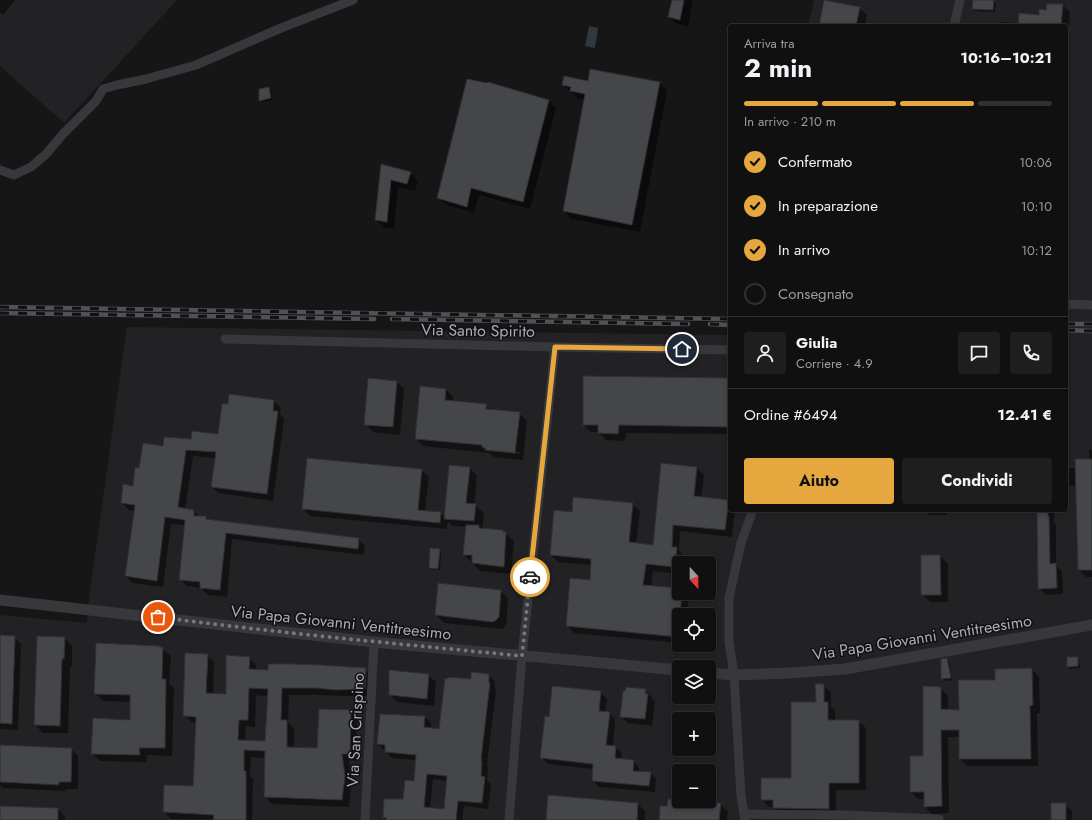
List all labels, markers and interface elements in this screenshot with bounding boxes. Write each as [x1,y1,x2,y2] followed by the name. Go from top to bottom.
[744,34,795,53] text: Arriva tra
[960,47,1052,69] text: 10:16–10:21
[744,49,812,87] text: 2 min
[744,112,836,131] text: In arrivo · 210 m
[744,151,766,173] icon: check
[778,151,852,173] text: Confermato
[1019,153,1052,172] text: 10:06
[744,195,766,217] icon: check
[778,195,878,217] text: In preparazione
[1021,197,1052,216] text: 10:10
[744,239,766,261] icon: check
[778,239,830,261] text: In arrivo
[1021,241,1052,260] text: 10:12
[778,283,854,305] text: Consegnato
[421,318,535,343] street label: Via Santo Spirito
[665,332,699,366] pin
[744,332,786,374] button: person
[796,332,837,354] text: Giulia
[958,332,1000,374] button: chat
[1010,332,1052,374] button: phone
[671,338,693,360] icon: home
[796,354,873,373] text: Corriere · 4.9
[744,404,837,426] text: Ordine #6494
[997,404,1052,426] text: 12.41 €
[744,458,894,504] button: Aiuto
[902,458,1052,504] button: Condividi
[672,556,716,600] north arrow
[672,556,716,808] map controls
[510,557,550,597] courier
[519,566,541,588] icon: car
[230,599,453,646] street label: Via Papa Giovanni Ventitreesimo
[141,600,175,634] pin
[147,606,169,628] icon: bag
[672,608,716,652] button: locate
[811,609,1034,666] street label: Via Papa Giovanni Ventitreesimo
[672,660,716,704] button: layers
[341,672,370,788] street label: Via San Crispino
[672,712,716,756] button: +
[672,764,716,808] button: −

